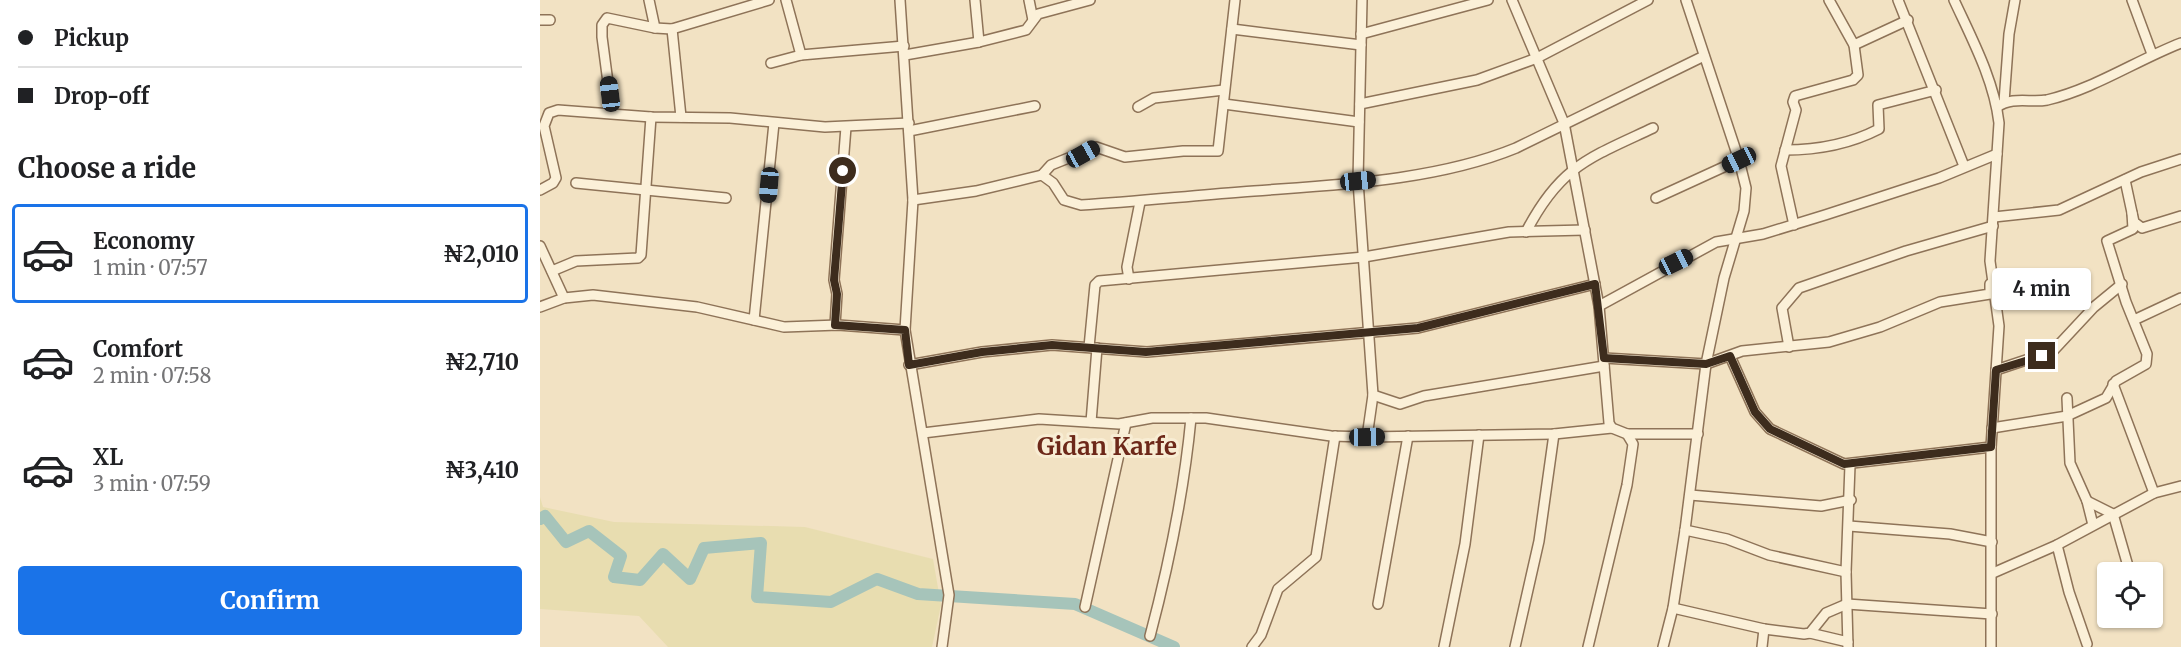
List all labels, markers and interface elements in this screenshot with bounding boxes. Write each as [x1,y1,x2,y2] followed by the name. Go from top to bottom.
[54,24,129,52] text: Pickup
[599,75,621,113] car
[54,82,149,110] text: Drop-off
[1063,137,1103,171] car
[1719,144,1759,176] car
[18,151,196,185] text: Choose a ride
[829,157,856,184] route start
[758,166,780,204] car
[1339,170,1377,192] car
[21,227,75,281] icon: car
[93,227,194,255] text: Economy
[443,240,519,268] text: ₦2,010
[1656,246,1696,278] car
[93,255,208,280] text: 1 min · 07:57
[1992,269,2092,311] callout: 4 min
[2013,276,2070,301] text: 4 min
[21,335,75,389] icon: car
[93,335,183,363] text: Comfort
[2028,342,2055,369] route end
[444,348,519,376] text: ₦2,710
[93,363,211,388] text: 2 min · 07:58
[1349,428,1385,446] car
[1037,431,1177,462] district label: Gidan Karfe
[21,443,75,497] icon: car
[93,443,123,471] text: XL
[445,456,519,484] text: ₦3,410
[93,471,211,496] text: 3 min · 07:59
[2097,562,2163,628] map controls
[2097,562,2163,628] button: locate
[18,566,522,635] button: Confirm

